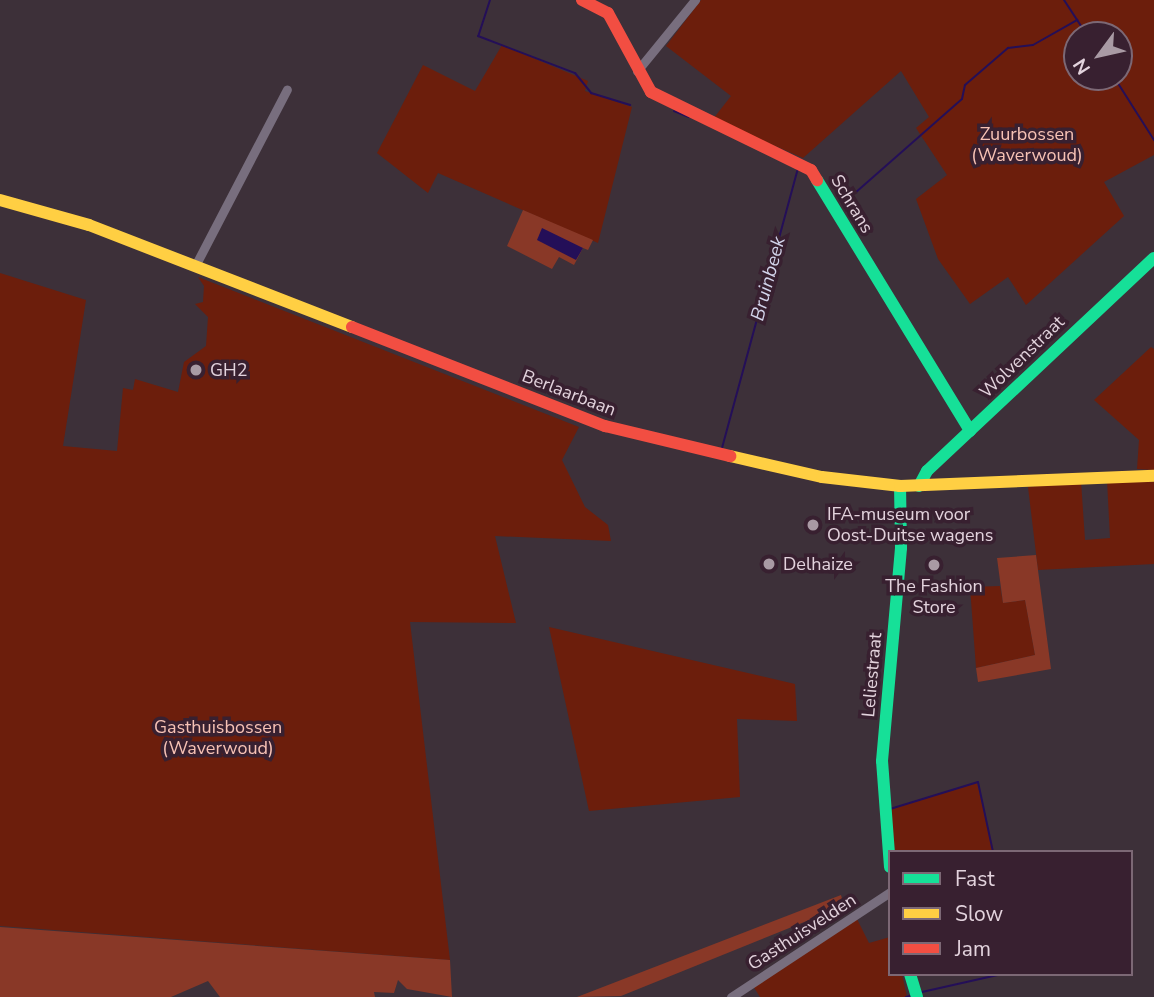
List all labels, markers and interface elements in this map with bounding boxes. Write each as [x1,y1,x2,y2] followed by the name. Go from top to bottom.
[1063,21,1133,91] north arrow
[1067,53,1097,79] text: N
[971,124,1083,166] park label: Zuurbossen (Waverwoud)
[826,171,878,237] street label: Schrans
[747,234,791,324] water label: Bruinbeek
[975,311,1069,403] street label: Wolvenstraat
[210,359,248,381] place label: GH2
[188,362,204,378] marker: GH2
[519,365,619,421] street label: Berlaarbaan
[827,504,993,546] place label: IFA-museum voor Oost-Duitse wagens
[805,517,821,533] marker: IFA-museum voor Oost-Duitse wagens
[783,553,853,575] place label: Delhaize
[761,556,777,572] marker: Delhaize
[926,557,942,573] marker: The Fashion Store
[885,576,983,618] place label: The Fashion Store
[858,632,886,718] street label: Leliestraat
[154,717,282,760] park label: Gasthuisbossen (Waverwoud)
[888,850,1133,976] legend
[955,865,995,893] text: Fast
[744,889,860,975] street label: Gasthuisvelden
[955,900,1003,928] text: Slow
[955,935,991,963] text: Jam

